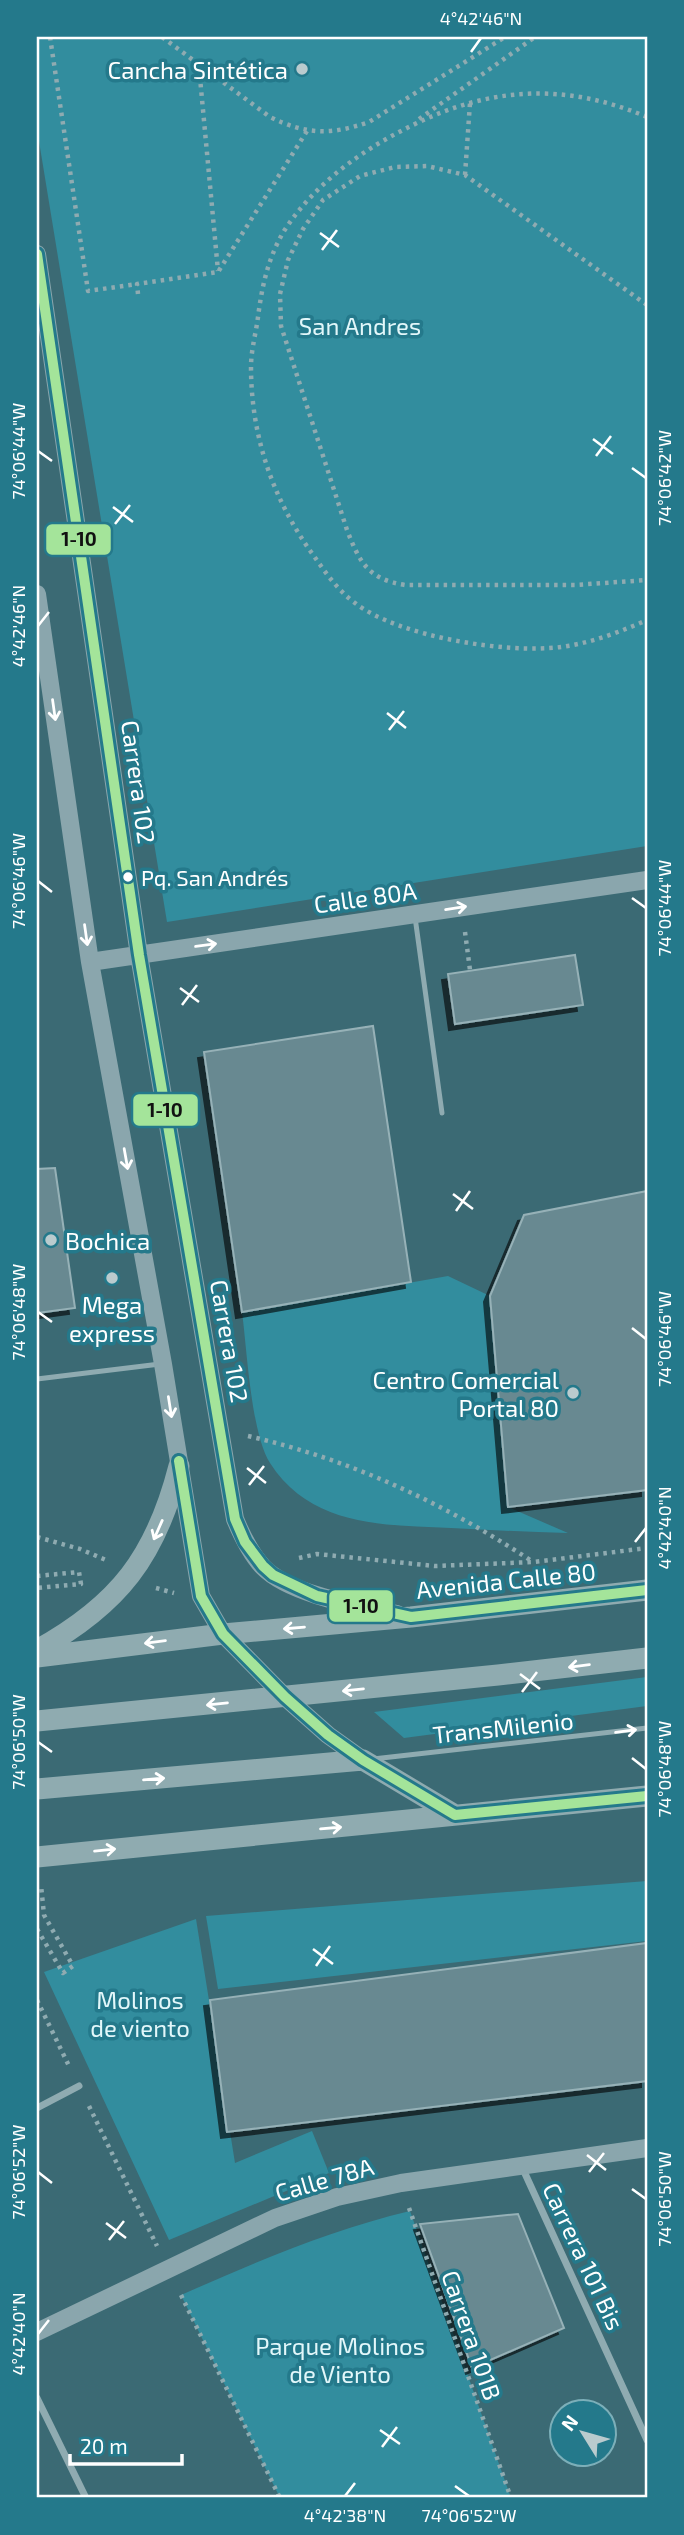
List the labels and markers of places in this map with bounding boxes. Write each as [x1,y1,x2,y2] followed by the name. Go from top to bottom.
[108,55,288,84] place label: Cancha Sintética
[294,61,310,77] marker: Cancha Sintética
[141,864,289,890] place label: Pq. San Andrés
[121,870,135,884] marker: Pq. San Andrés
[65,1226,150,1255] place label: Bochica
[43,1232,59,1248] marker: Bochica
[104,1270,120,1286] marker: Mega express
[69,1290,155,1347] place label: Mega express
[373,1365,559,1422] place label: Centro Comercial Portal 80
[565,1385,581,1401] marker: Centro Comercial Portal 80

